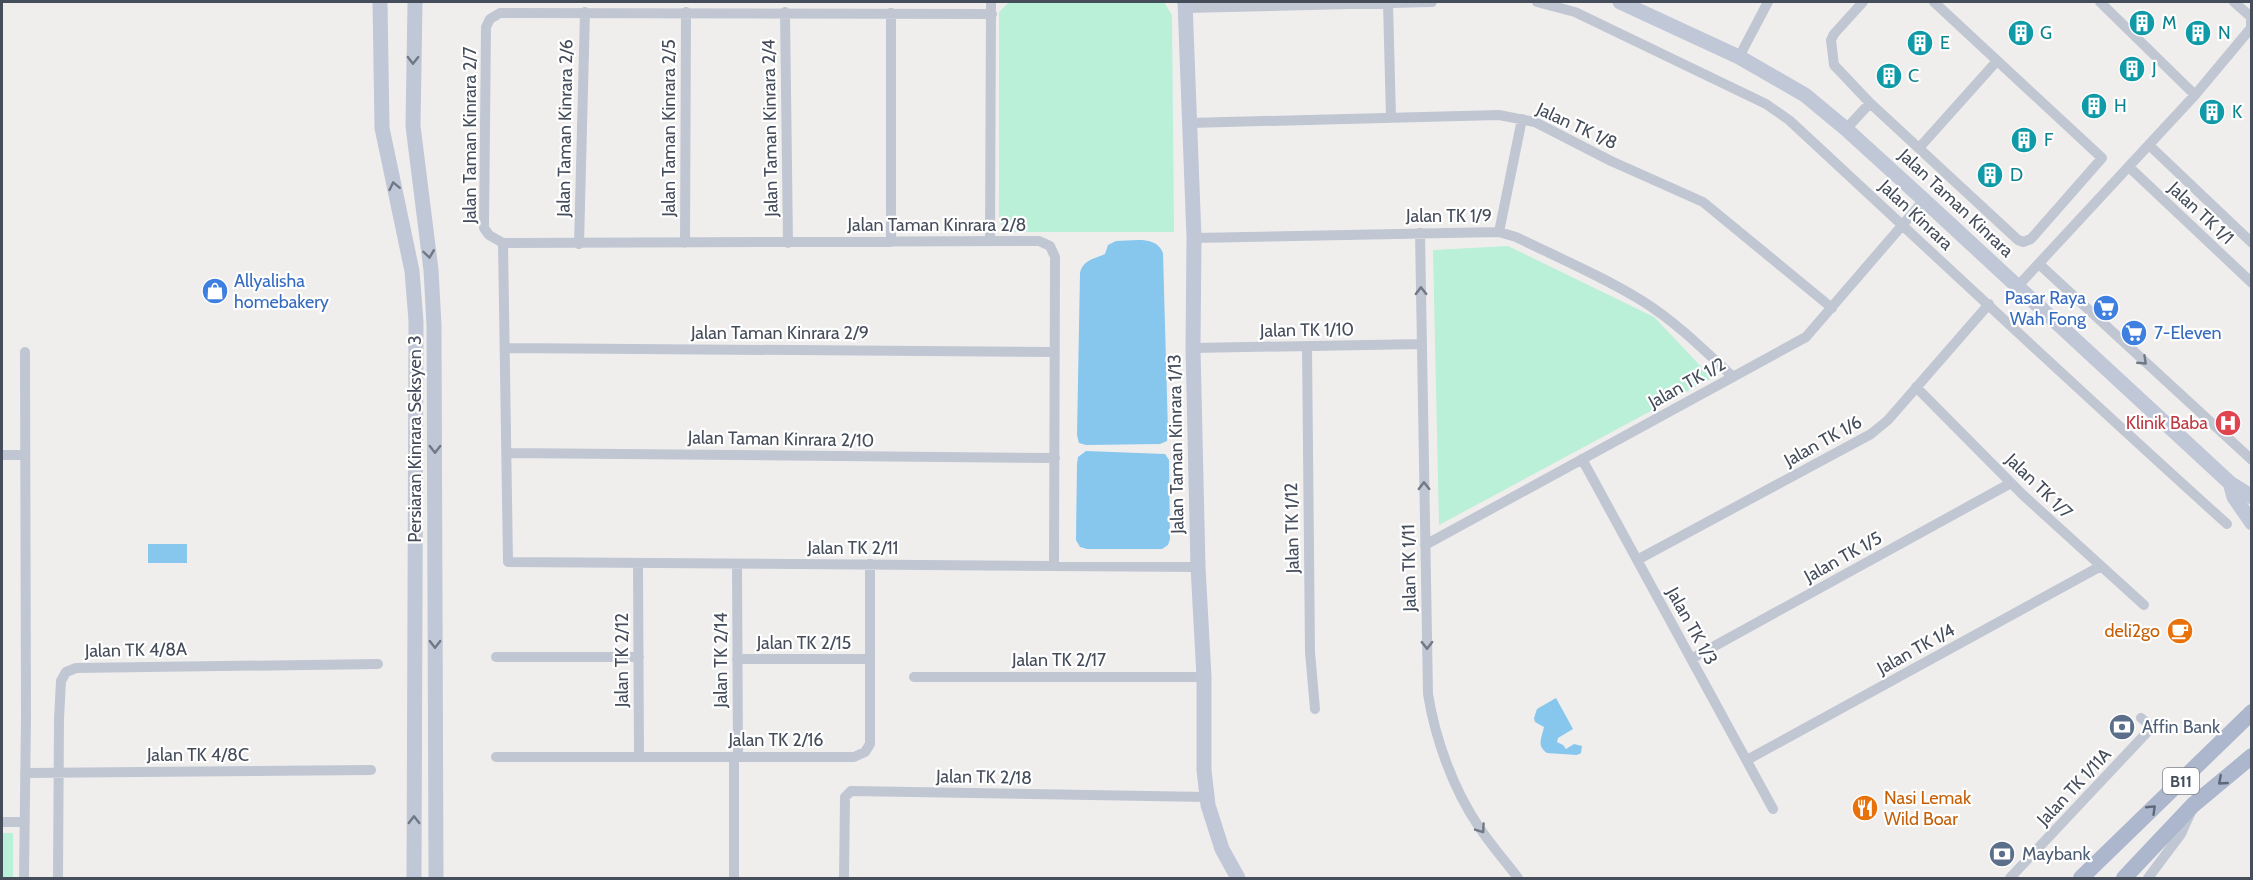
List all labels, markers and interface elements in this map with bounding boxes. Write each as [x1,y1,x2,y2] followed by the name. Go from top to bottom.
[2127,8,2157,38] building icon: M
[2162,12,2177,34] place label: M
[2006,18,2036,48] building icon: G
[2183,18,2213,48] building icon: N
[2040,22,2052,44] place label: G
[2218,22,2231,44] place label: N
[1905,28,1935,58] building icon: E
[1940,32,1950,54] place label: E
[552,39,578,218] street label: Jalan Taman Kinrara 2/6
[658,39,680,218] street label: Jalan Taman Kinrara 2/5
[757,39,783,218] street label: Jalan Taman Kinrara 2/4
[459,47,481,224] street label: Jalan Taman Kinrara 2/7
[2117,54,2147,84] building icon: J
[407,55,420,64] one-way arrow
[2151,58,2157,80] place label: J
[1874,61,1904,91] building icon: C
[1908,65,1919,87] place label: C
[2079,91,2109,121] building icon: H
[2114,95,2127,117] place label: H
[1532,97,1621,154] street label: Jalan TK 1/8
[2197,97,2227,127] building icon: K
[2232,101,2243,123] place label: K
[2009,125,2039,155] building icon: F
[2044,129,2054,151] place label: F
[1893,144,2018,262] street label: Jalan Taman Kinrara
[1975,160,2005,190] building icon: D
[2010,164,2023,186] place label: D
[1874,175,1958,255] street label: Jalan Kinrara
[2163,177,2238,249] street label: Jalan TK 1/1
[389,181,402,191] one-way arrow
[1405,205,1492,227] street label: Jalan TK 1/9
[847,214,1026,236] street label: Jalan Taman Kinrara 2/8
[422,249,434,259] one-way arrow
[234,270,329,313] place label: Allyalisha homebakery
[200,276,230,306] shop icon: Allyalisha homebakery
[1415,287,1427,296] one-way arrow
[2005,287,2087,330] place label: Pasar Raya Wah Fong
[2091,293,2121,323] supermarket icon: Pasar Raya Wah Fong
[1259,318,1354,342] street label: Jalan TK 1/10
[2119,318,2149,348] supermarket icon: 7-Eleven
[690,322,869,344] street label: Jalan Taman Kinrara 2/9
[2154,322,2222,344] place label: 7-Eleven
[404,335,426,543] street label: Persiaran Kinrara Seksyen 3
[1644,353,1730,414] street label: Jalan TK 1/2
[1163,354,1189,535] street label: Jalan Taman Kinrara 1/13
[2137,354,2147,365] one-way arrow
[2213,408,2243,438] hospital icon: Klinik Baba
[1779,411,1866,472] street label: Jalan TK 1/6
[2126,412,2208,434] place label: Klinik Baba
[687,426,874,452] street label: Jalan Taman Kinrara 2/10
[429,444,441,453] one-way arrow
[2000,448,2077,523] street label: Jalan TK 1/7
[1280,482,1304,575] street label: Jalan TK 1/12
[1418,482,1430,491] one-way arrow
[1397,524,1421,613] street label: Jalan TK 1/11
[1799,527,1886,588] street label: Jalan TK 1/5
[807,537,898,559] street label: Jalan TK 2/11
[1661,582,1722,669] street label: Jalan TK 1/3
[710,612,732,709] street label: Jalan TK 2/14
[611,613,633,708] street label: Jalan TK 2/12
[2165,616,2195,646] cafe icon: deli2go
[1872,619,1959,680] street label: Jalan TK 1/4
[2104,620,2160,642] place label: deli2go
[756,632,851,654] street label: Jalan TK 2/15
[84,638,187,662] street label: Jalan TK 4/8A
[429,639,441,648] one-way arrow
[1421,641,1434,650] one-way arrow
[1011,649,1106,671] street label: Jalan TK 2/17
[2107,712,2137,742] bank icon: Affin Bank
[2142,716,2221,738] place label: Affin Bank
[727,729,824,751] street label: Jalan TK 2/16
[146,744,249,766] street label: Jalan TK 4/8C
[2032,744,2116,831] street label: Jalan TK 1/11A
[935,765,1032,789] street label: Jalan TK 2/18
[2163,768,2199,794] road number: B11
[2218,773,2229,784] one-way arrow
[1884,787,1972,830] place label: Nasi Lemak Wild Boar
[1850,793,1880,823] restaurant icon: Nasi Lemak Wild Boar
[2145,805,2156,816] one-way arrow
[408,816,420,825] one-way arrow
[1474,822,1485,833] one-way arrow
[1987,839,2017,869] bank icon: Maybank
[2022,843,2092,865] place label: Maybank

